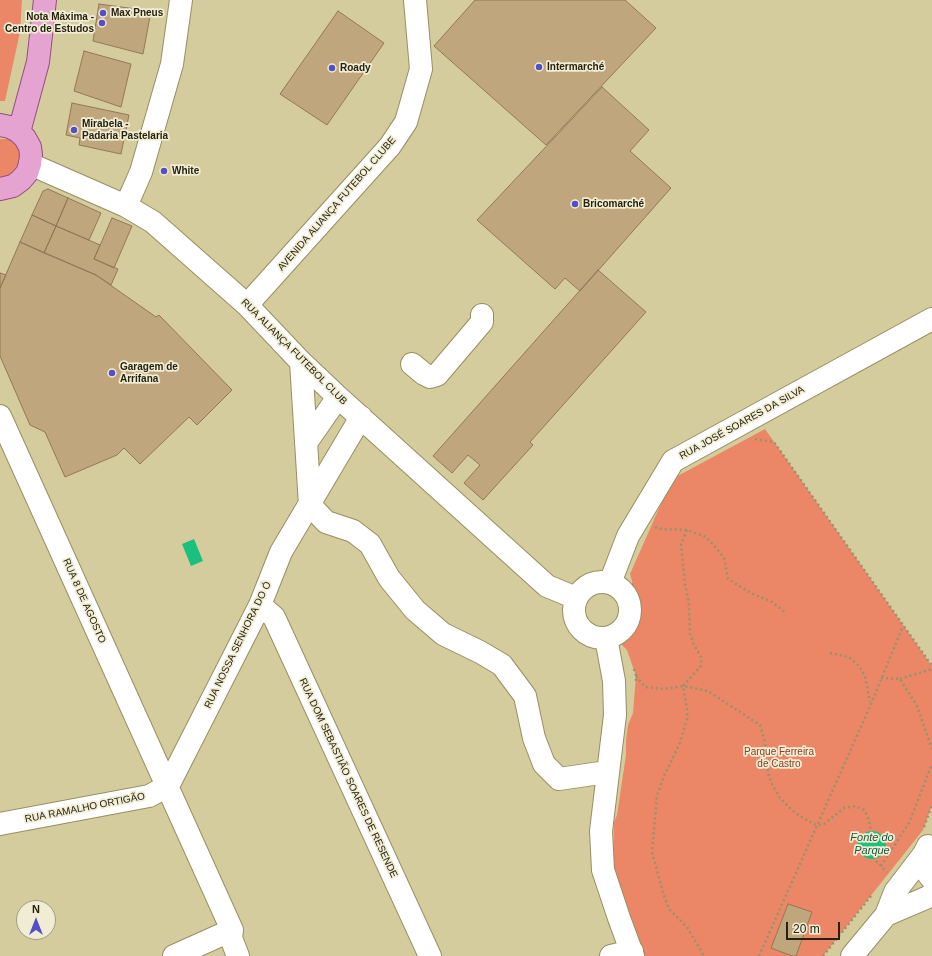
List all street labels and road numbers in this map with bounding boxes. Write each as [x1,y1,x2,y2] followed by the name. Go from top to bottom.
[275,134,399,274] street label: AVENIDA ALIANÇA FUTEBOL CLUBE
[238,296,350,408] street label: RUA ALIANÇA FUTEBOL CLUB
[678,384,806,462] street label: RUA JOSÉ SOARES DA SILVA
[60,557,108,645] street label: RUA 8 DE AGOSTO
[202,580,274,710] street label: RUA NOSSA SENHORA DO Ó
[296,676,400,880] street label: RUA DOM SEBASTIÃO SOARES DE RESENDE
[24,790,146,826] street label: RUA RAMALHO ORTIGÃO

